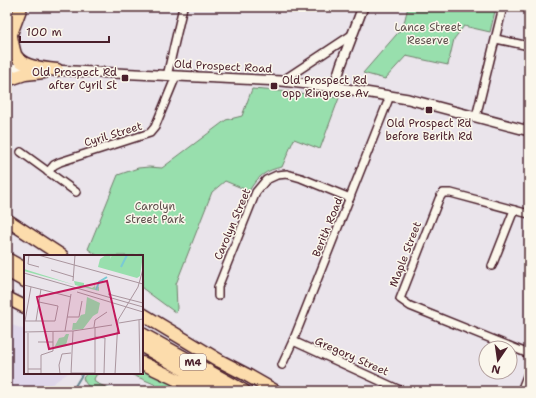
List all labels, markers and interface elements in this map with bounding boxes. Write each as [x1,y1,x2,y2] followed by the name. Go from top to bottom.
[20,18,109,44] scale bar
[394,20,462,48] park label: Lance Street Reserve
[26,24,62,40] text: 100 m
[173,56,272,77] street label: Old Prospect Road
[32,65,117,93] place label: Old Prospect Rd after Cyril St
[120,73,130,83] marker: Old Prospect Rd after Cyril St
[282,73,369,101] place label: Old Prospect Rd opp Ringrose Av
[269,81,279,91] marker: Old Prospect Rd opp Ringrose Av
[424,105,434,115] marker: Old Prospect Rd before Berith Rd
[385,116,473,144] place label: Old Prospect Rd before Berith Rd
[82,119,144,150] street label: Cyril Street
[211,186,254,262] street label: Carolyn Street
[309,195,346,259] street label: Berith Road
[125,199,185,227] park label: Carolyn Street Park
[386,219,425,289] street label: Maple Street
[24,255,143,374] inset map
[312,333,391,380] street label: Gregory Street
[478,340,518,380] north arrow
[180,354,206,370] road number: M4
[490,361,502,378] text: N

